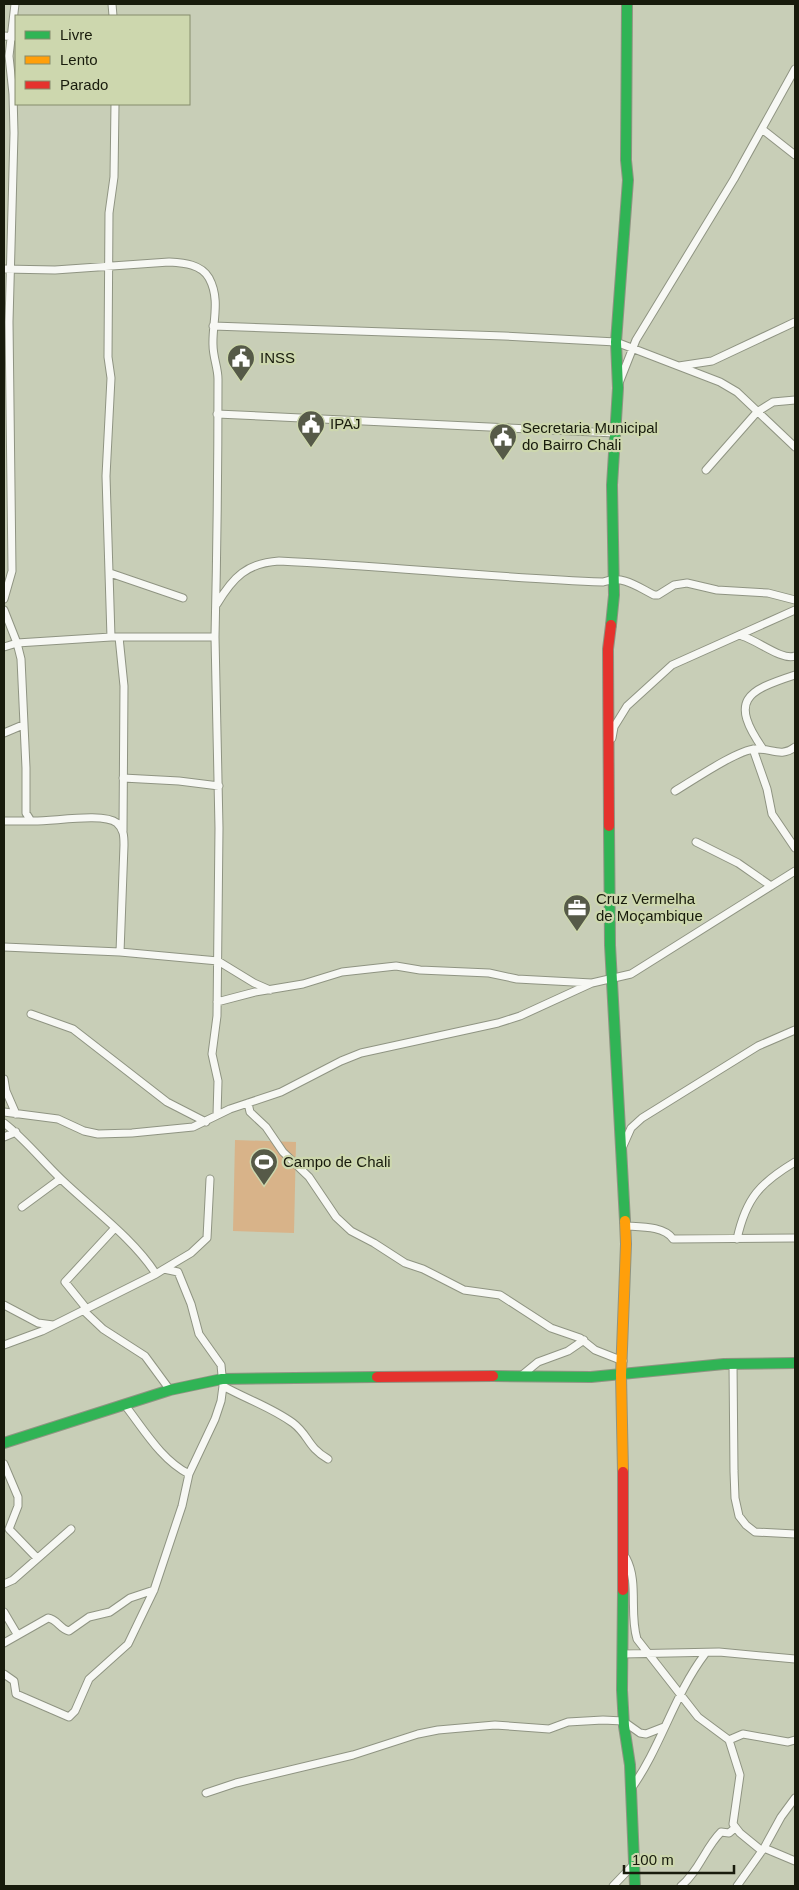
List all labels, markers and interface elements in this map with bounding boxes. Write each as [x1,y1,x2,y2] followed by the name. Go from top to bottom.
[15,15,190,105] legend
[60,26,93,43] text: Livre
[60,51,98,68] text: Lento
[60,76,108,93] text: Parado
[226,343,256,382] public building icon: INSS
[260,349,295,366] place label: INSS
[296,409,326,448] public building icon: IPAJ
[330,415,361,432] place label: IPAJ
[522,419,658,453] place label: Secretaria Municipal do Bairro Chali
[488,422,518,461] public building icon: Secretaria Municipal do Bairro Chali
[596,890,703,924] place label: Cruz Vermelha de Moçambique
[562,893,592,932] office icon: Cruz Vermelha de Moçambique
[249,1147,279,1186] sports icon: Campo de Chali
[283,1153,391,1170] place label: Campo de Chali
[624,1842,734,1874] scale bar
[632,1851,674,1868] text: 100 m

